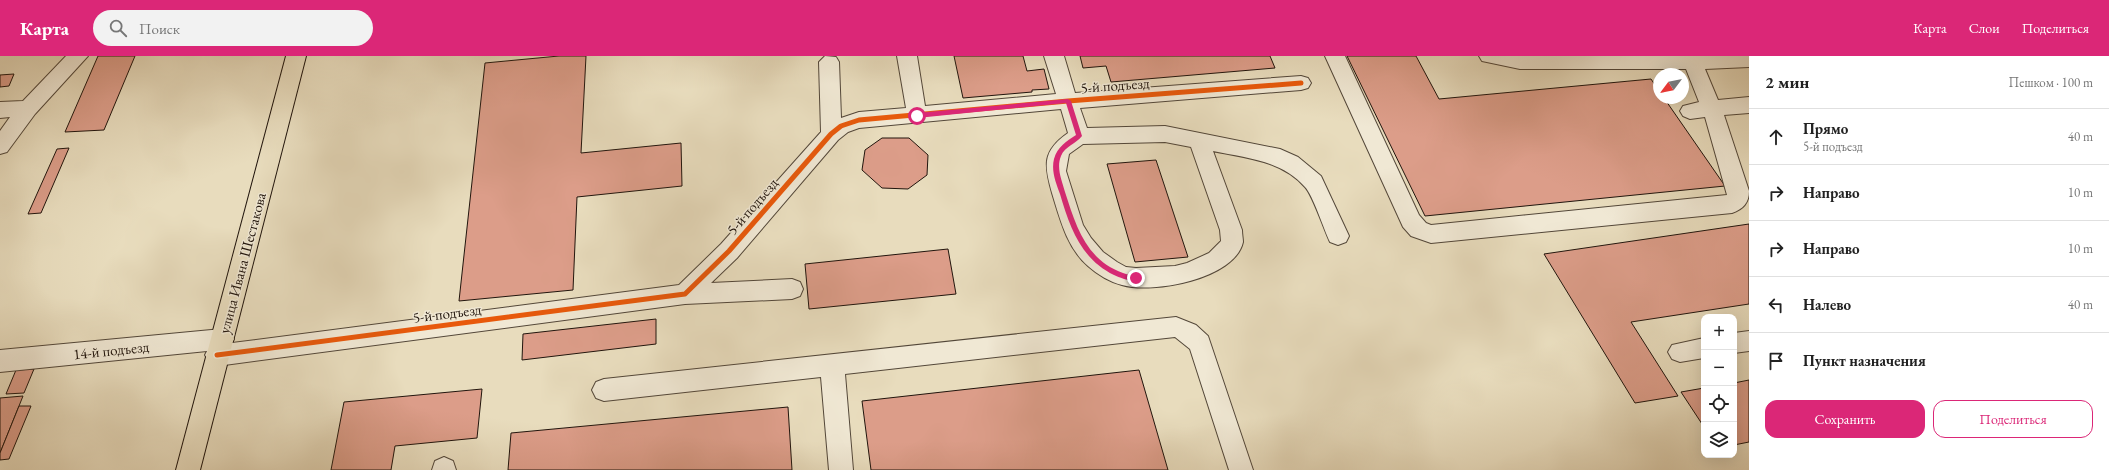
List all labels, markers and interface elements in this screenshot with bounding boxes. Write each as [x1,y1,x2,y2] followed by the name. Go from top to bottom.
[93,10,373,46] search box
[20,16,69,41] text: Карта
[107,17,129,39] icon: search
[139,19,180,38] text: Поиск
[1913,19,1947,37] text: Карта
[1969,19,2000,37] text: Слои
[2022,19,2089,37] text: Поделиться
[1653,68,1689,104] north arrow
[1765,71,1809,93] text: 2 мин
[1080,73,1150,97] street label: 5-й подъезд
[2009,74,2093,91] text: Пешком · 100 m
[908,107,926,125] route start
[1803,119,1848,138] text: Прямо
[1765,126,1787,148] icon: ahead
[2068,128,2093,145] text: 40 m
[1803,138,1863,155] text: 5-й подъезд
[722,174,782,238] street label: 5-й подъезд
[1765,182,1787,204] icon: right
[1803,183,1860,202] text: Направо
[2068,184,2093,201] text: 10 m
[214,190,270,336] street label: улица Ивана Шестакова
[1765,238,1787,260] icon: right
[1803,239,1860,258] text: Направо
[2068,240,2093,257] text: 10 m
[1127,269,1145,287] route end
[1765,294,1787,316] icon: left
[1803,295,1851,314] text: Налево
[2068,296,2093,313] text: 40 m
[412,299,483,327] street label: 5-й подъезд
[1701,314,1737,458] map controls
[1701,314,1737,350] button: +
[72,337,150,363] street label: 14-й подъезд
[1701,350,1737,386] button: −
[1765,350,1787,372] icon: arrive
[1803,351,1926,370] text: Пункт назначения
[1701,386,1737,422] button: locate
[1765,400,1925,438] button: Сохранить
[1933,400,2093,438] button: Поделиться
[1701,422,1737,458] button: layers

